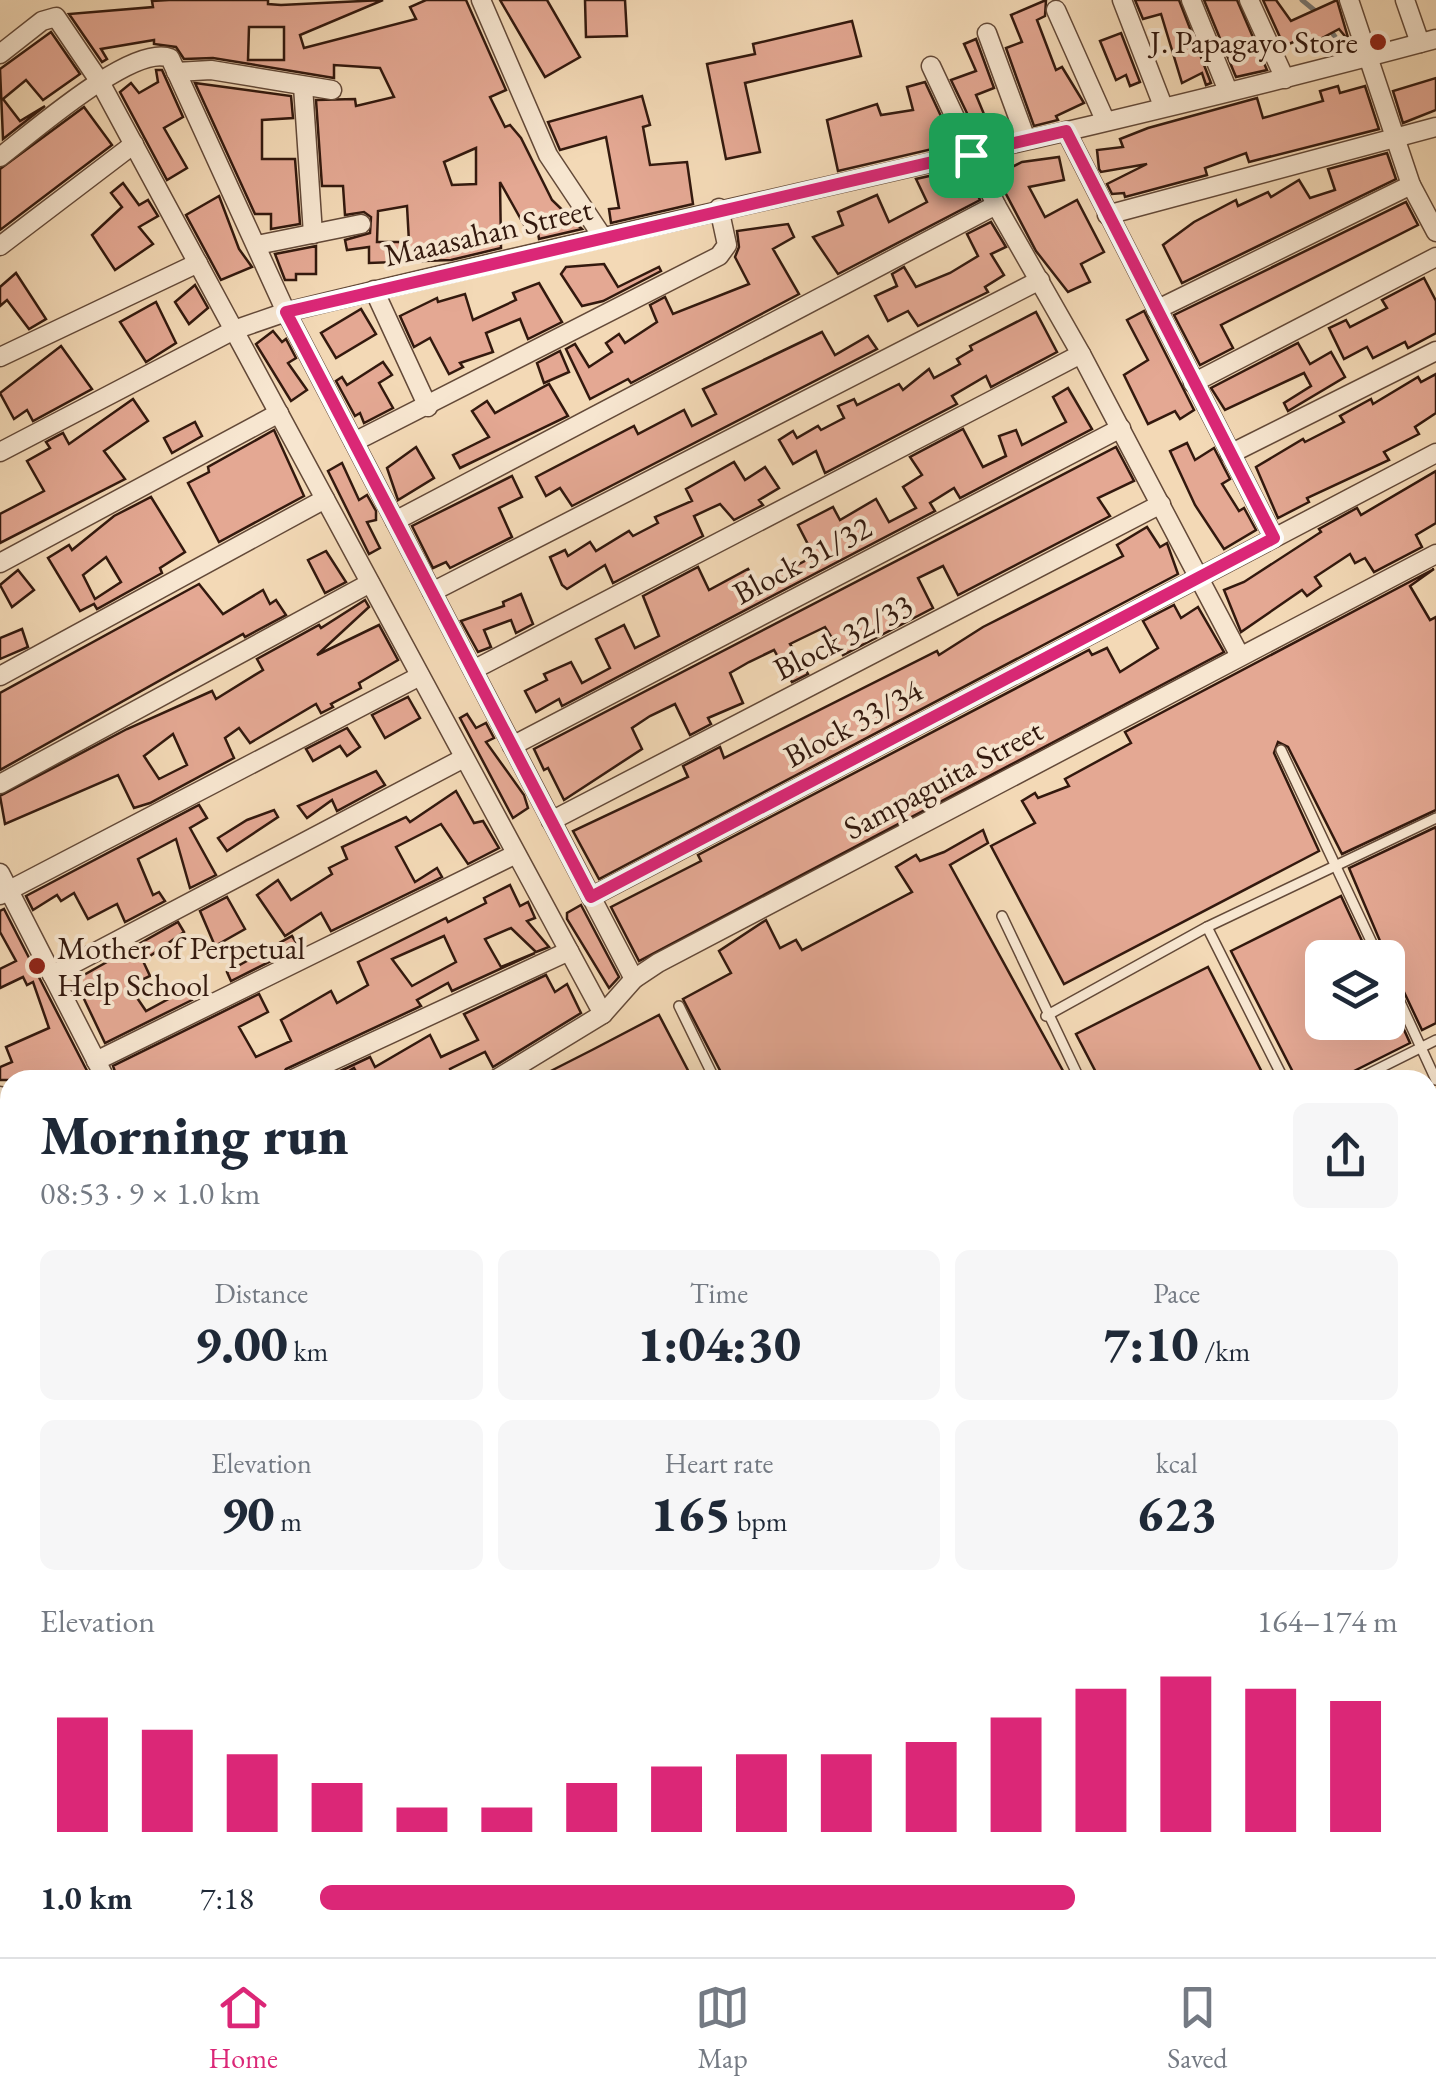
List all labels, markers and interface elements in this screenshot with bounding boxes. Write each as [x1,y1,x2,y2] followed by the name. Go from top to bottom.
[1147,21,1358,63] place label: J. Papagayo Store
[1367,31,1389,53] marker: J. Papagayo Store
[929,113,1014,198] pin
[944,128,999,183] icon: arrive
[380,188,596,276] street label: Maaasahan Street
[725,506,879,614] street label: Block 31/32
[766,584,920,690] street label: Block 32/33
[776,669,930,777] street label: Block 33/34
[836,709,1050,849] street label: Sampaguita Street
[57,927,306,1006] place label: Mother of Perpetual Help School
[1305,940,1405,1040] map controls
[1305,940,1405,1040] button: layers
[26,955,48,977] marker: Mother of Perpetual Help School
[40,1099,349,1170] text: Morning run
[1293,1103,1398,1208] button: share
[40,1172,260,1214] text: 08:53 · 9 × 1.0 km
[215,1275,308,1311] text: Distance
[690,1275,748,1311] text: Time
[1153,1275,1200,1311] text: Pace
[194,1311,288,1376] text: 9.00
[637,1311,801,1376] text: 1:04:30
[1103,1311,1199,1376] text: 7:10
[288,1333,328,1369] text: km
[1199,1333,1250,1369] text: /km
[211,1445,312,1481] text: Elevation
[665,1445,773,1481] text: Heart rate
[1156,1445,1198,1481] text: kcal
[221,1481,275,1546] text: 90
[650,1481,731,1546] text: 165
[1136,1481,1217,1546] text: 623
[275,1503,302,1539] text: m
[731,1503,788,1539] text: bpm
[40,1600,155,1642] text: Elevation
[1257,1600,1398,1642] text: 164–174 m
[40,1877,133,1919] text: 1.0 km
[200,1877,254,1919] text: 7:18
[209,1980,278,2076] tab: Home
[695,1980,750,2076] tab: Map
[1167,1980,1227,2076] tab: Saved

